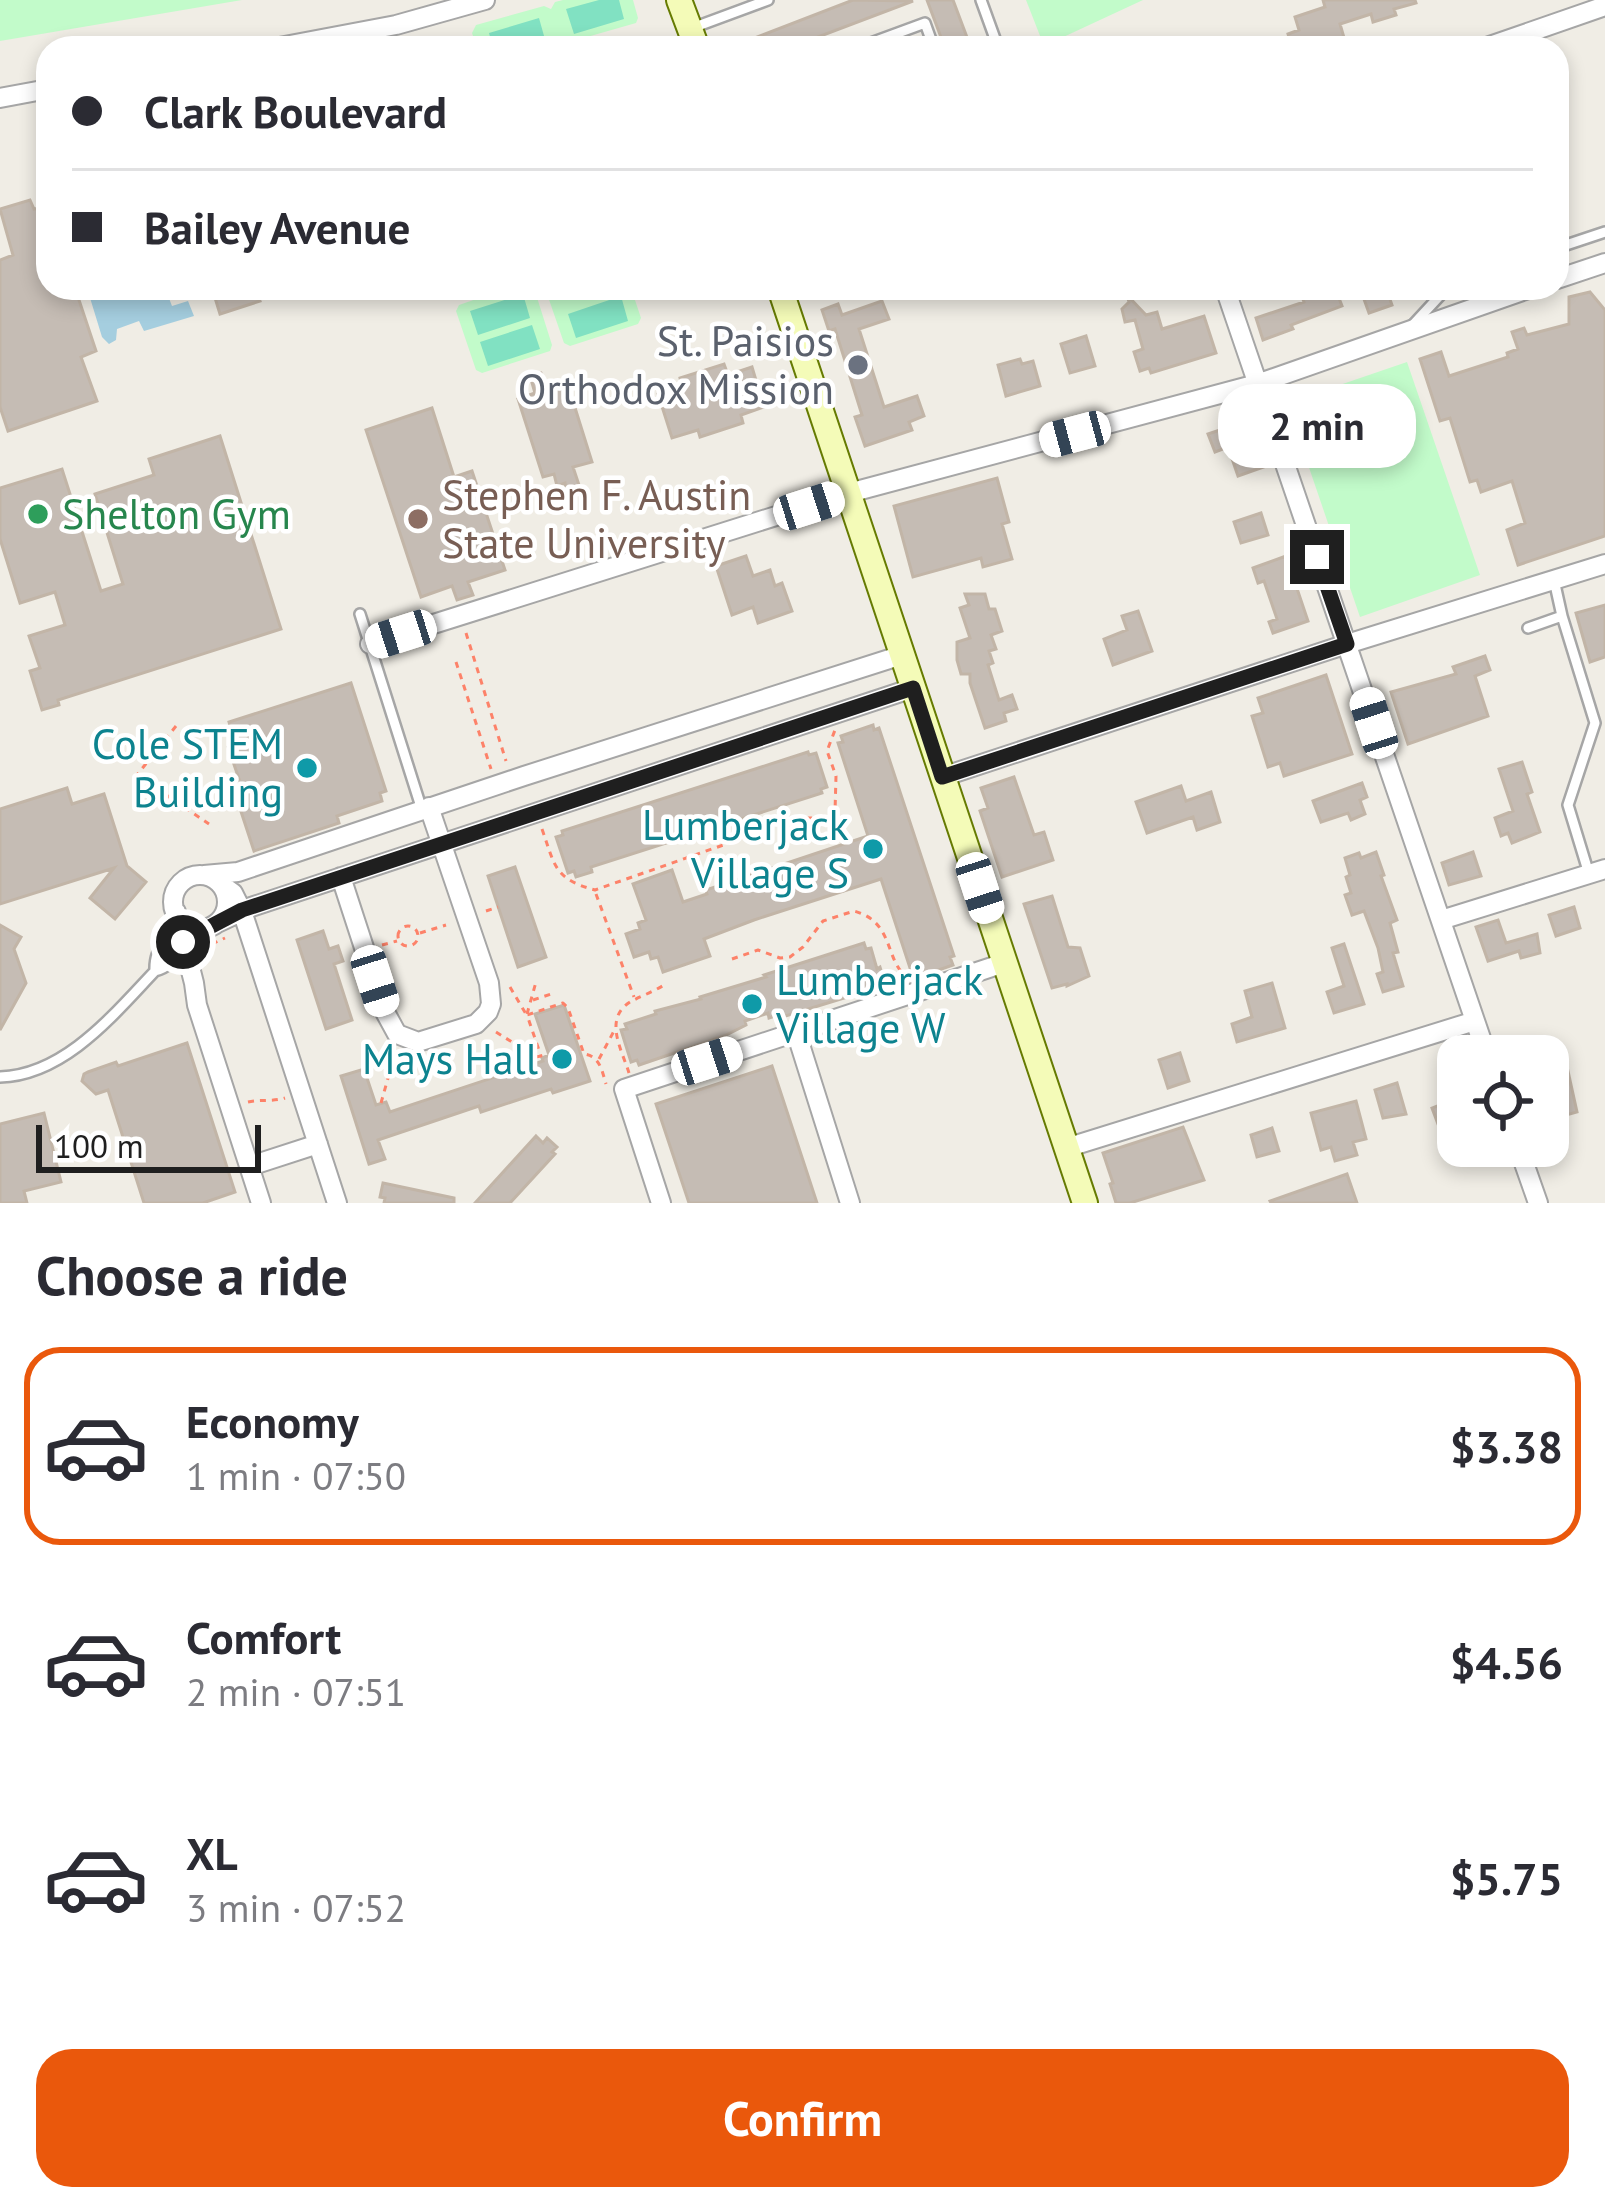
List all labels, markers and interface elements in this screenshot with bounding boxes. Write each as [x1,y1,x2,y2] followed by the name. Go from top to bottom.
[144,82,447,140] text: Clark Boulevard
[144,198,410,256] text: Bailey Avenue
[518,313,834,416] place label: St. Paisios Orthodox Mission
[845,352,871,378] marker: St. Paisios Orthodox Mission
[1218,383,1416,467] callout: 2 min
[1269,400,1365,451] text: 2 min
[1036,407,1114,461] car
[442,467,751,570] place label: Stephen F. Austin State University
[769,478,849,534] car
[62,486,291,541] place label: Shelton Gym
[25,501,51,527] marker: Shelton Gym
[405,506,431,532] marker: Stephen F. Austin State University
[1290,530,1344,584] route end
[361,606,441,662] car
[1346,683,1402,763] car
[92,716,283,819] place label: Cole STEM Building
[294,755,320,781] marker: Cole STEM Building
[642,797,849,900] place label: Lumberjack Village S
[860,836,886,862] marker: Lumberjack Village S
[952,848,1008,928] car
[156,915,210,969] route start
[347,941,403,1021] car
[775,952,983,1055] place label: Lumberjack Village W
[739,991,765,1017] marker: Lumberjack Village W
[362,1031,538,1086] place label: Mays Hall
[667,1033,747,1089] car
[1437,1035,1569,1167] map controls
[1437,1035,1569,1167] button: locate
[549,1046,575,1072] marker: Mays Hall
[36,1119,261,1172] scale bar
[54,1124,144,1167] text: 100 m
[36,1240,348,1310] text: Choose a ride
[42,1392,150,1500] icon: car
[186,1392,359,1450] text: Economy
[1450,1417,1563,1475] text: $3.38
[186,1450,406,1501] text: 1 min · 07:50
[42,1608,150,1716] icon: car
[186,1608,341,1666] text: Comfort
[1450,1633,1563,1691] text: $4.56
[186,1666,406,1717] text: 2 min · 07:51
[42,1824,150,1932] icon: car
[186,1824,238,1882] text: XL
[1450,1849,1563,1907] text: $5.75
[186,1882,406,1933] text: 3 min · 07:52
[36,2049,1569,2187] button: Confirm

